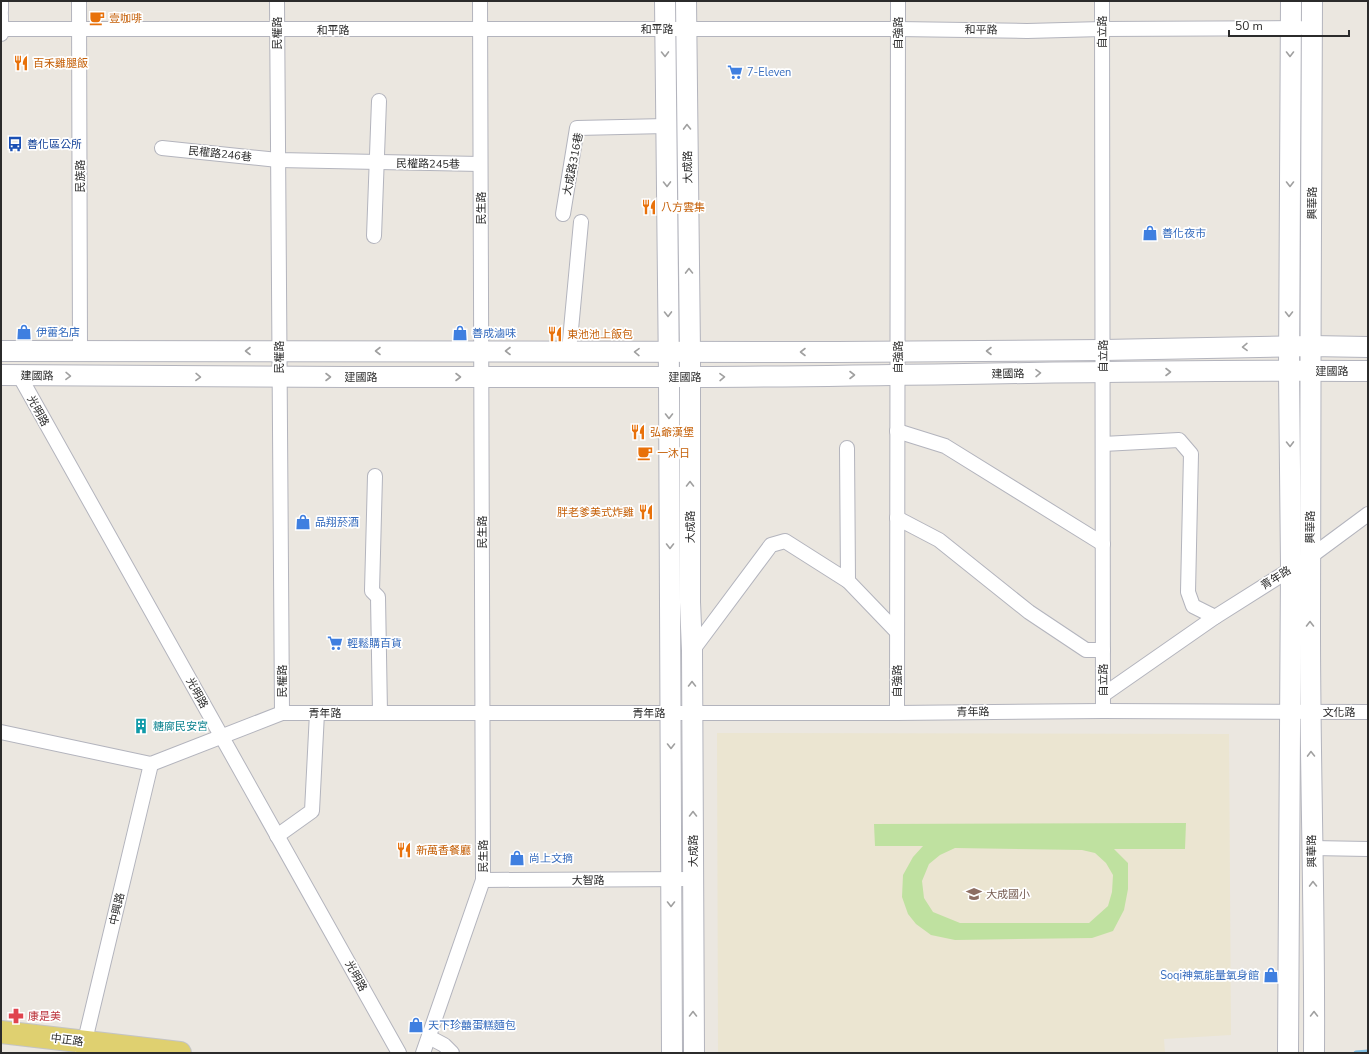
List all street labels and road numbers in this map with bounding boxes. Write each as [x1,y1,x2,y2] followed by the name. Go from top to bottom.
[1095,16,1110,49] street label: 自立路
[270,17,285,50] street label: 民權路
[891,17,906,50] street label: 自強路
[641,22,674,37] street label: 和平路
[964,22,998,38] street label: 和平路
[317,23,350,38] street label: 和平路
[560,131,586,197] street label: 大成路316巷
[187,143,253,165] street label: 民權路246巷
[680,150,696,184] street label: 大成路
[396,156,460,172] street label: 民權路245巷
[73,160,88,193] street label: 民族路
[1305,187,1320,220] street label: 興華路
[474,192,489,225] street label: 民生路
[1096,340,1111,373] street label: 自立路
[272,341,287,374] street label: 民權路
[891,341,906,374] street label: 自強路
[1316,364,1349,379] street label: 建國路
[991,366,1025,382] street label: 建國路
[20,368,54,384] street label: 建國路
[345,370,378,385] street label: 建國路
[669,370,702,385] street label: 建國路
[23,393,53,429] street label: 光明路
[683,511,698,544] street label: 大成路
[1303,511,1318,544] street label: 興華路
[475,516,490,549] street label: 民生路
[1258,563,1294,593] street label: 青年路
[1096,664,1111,697] street label: 自立路
[275,665,290,698] street label: 民權路
[890,665,905,698] street label: 自強路
[182,675,212,711] street label: 光明路
[956,704,990,720] street label: 青年路
[1323,705,1356,720] street label: 文化路
[309,706,342,721] street label: 青年路
[633,706,666,721] street label: 青年路
[1304,834,1320,868] street label: 興華路
[686,835,701,868] street label: 大成路
[476,840,491,873] street label: 民生路
[572,873,605,888] street label: 大智路
[106,891,128,927] street label: 中興路
[341,958,371,994] street label: 光明路
[50,1031,84,1049] street label: 中正路

